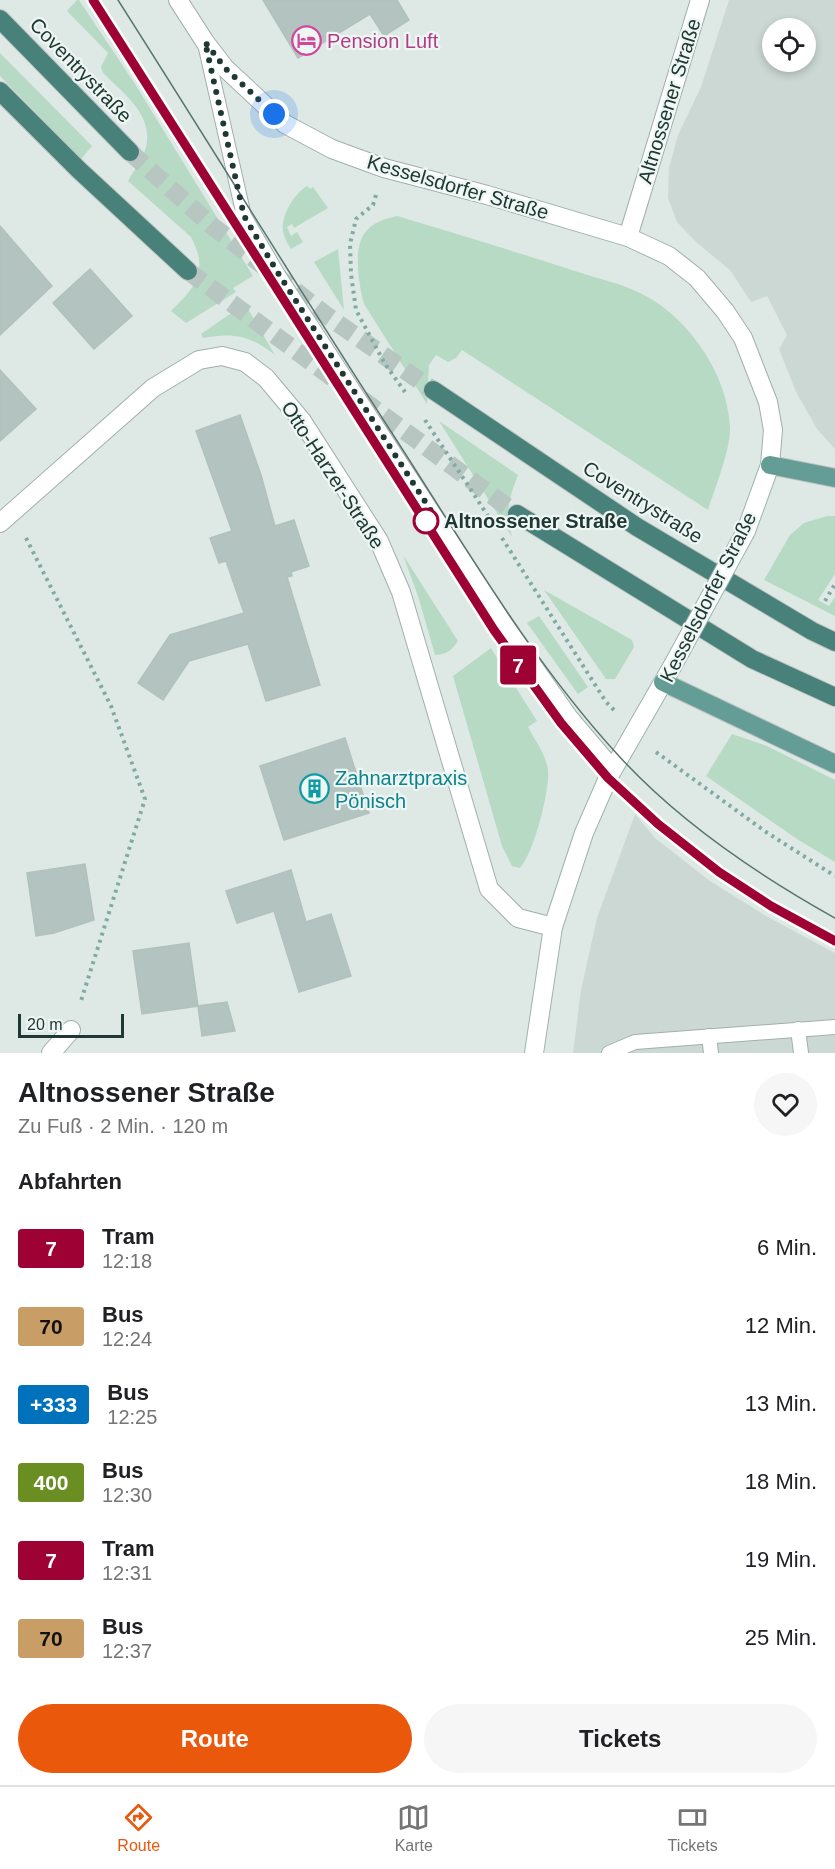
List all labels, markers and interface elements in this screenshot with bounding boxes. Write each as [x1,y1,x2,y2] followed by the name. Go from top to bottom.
[26,13,136,127] street label: Coventrystraße
[633,16,705,186] street label: Altnossener Straße
[762,18,816,72] map controls
[762,18,816,72] button: locate
[290,25,322,57] hotel icon: Pension Luft
[327,30,439,52] place label: Pension Luft
[259,99,289,129] your location
[365,151,551,223] street label: Kesselsdorfer Straße
[277,397,389,553] street label: Otto-Harzer-Straße
[579,456,707,548] street label: Coventrystraße
[413,508,439,534] marker: Altnossener Straße
[656,508,760,686] street label: Kesselsdorfer Straße
[444,510,627,532] place label: Altnossener Straße
[498,646,538,684] line badge: 7
[512,654,524,677] text: 7
[335,767,467,812] place label: Zahnarztpraxis Pönisch
[298,773,330,805] building icon: Zahnarztpraxis Pönisch
[18,1011,124,1038] scale bar
[27,1016,63,1033] text: 20 m
[754,1073,817,1136] button: heart
[18,1077,275,1108] text: Altnossener Straße
[18,1115,228,1137] text: Zu Fuß · 2 Min. · 120 m
[18,1169,122,1194] text: Abfahrten
[102,1224,155,1249] text: Tram
[757,1235,817,1260] text: 6 Min.
[45,1237,57,1260] text: 7
[102,1250,152,1272] text: 12:18
[102,1302,144,1327] text: Bus
[745,1313,817,1338] text: 12 Min.
[39,1315,63,1338] text: 70
[102,1328,152,1350] text: 12:24
[107,1380,149,1405] text: Bus
[745,1391,817,1416] text: 13 Min.
[30,1393,77,1416] text: +333
[107,1406,157,1428] text: 12:25
[102,1458,144,1483] text: Bus
[745,1469,817,1494] text: 18 Min.
[33,1471,69,1494] text: 400
[102,1484,152,1506] text: 12:30
[102,1536,155,1561] text: Tram
[745,1547,817,1572] text: 19 Min.
[45,1549,57,1572] text: 7
[102,1562,152,1584] text: 12:31
[102,1614,144,1639] text: Bus
[745,1625,817,1650] text: 25 Min.
[39,1627,63,1650] text: 70
[102,1640,152,1662] text: 12:37
[18,1704,412,1773] button: Route
[424,1704,817,1773] button: Tickets
[117,1801,160,1855] tab: Route
[395,1801,433,1855] tab: Karte
[668,1801,718,1855] tab: Tickets

